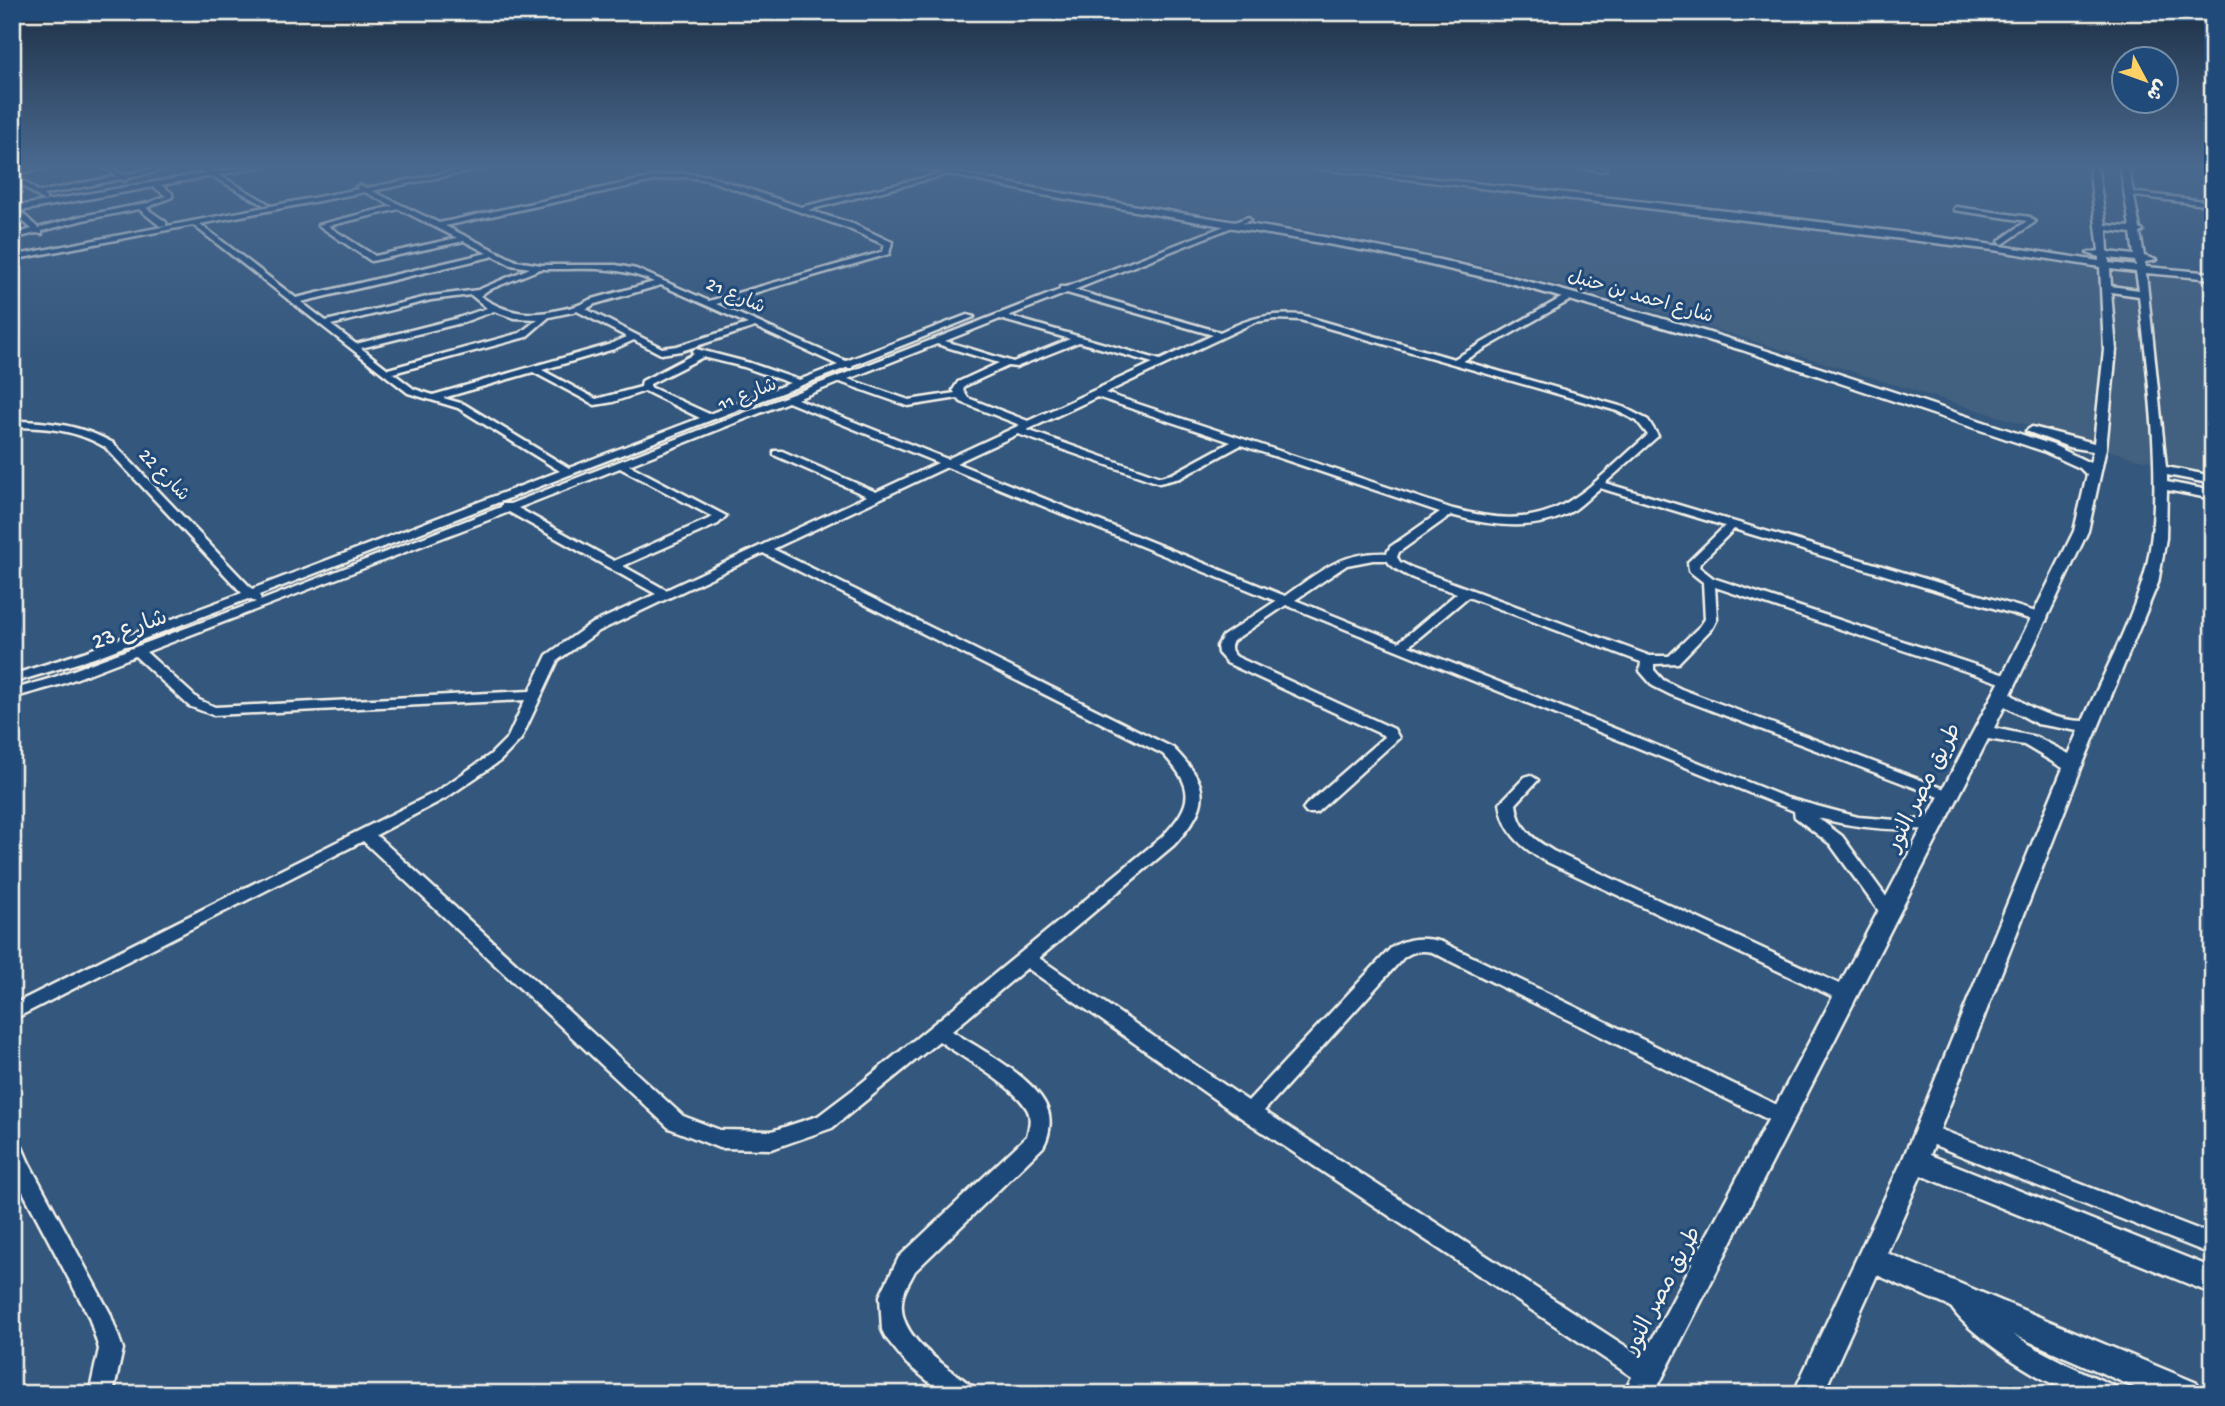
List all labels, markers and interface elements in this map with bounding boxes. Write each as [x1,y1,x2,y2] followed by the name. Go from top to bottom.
[2110,46,2180,116] north arrow
[2140,73,2171,104] text: ش
[1564,266,1716,330] street label: شارع احمد بن حنبل
[702,274,768,320] street label: شارع 21
[714,374,781,418] street label: شارع 11
[132,445,194,507] street label: شارع 22
[89,605,171,657] street label: شارع 23
[1880,719,1969,858] street label: طريق مصر النور
[1618,1223,1709,1361] street label: طريق مصر النور

